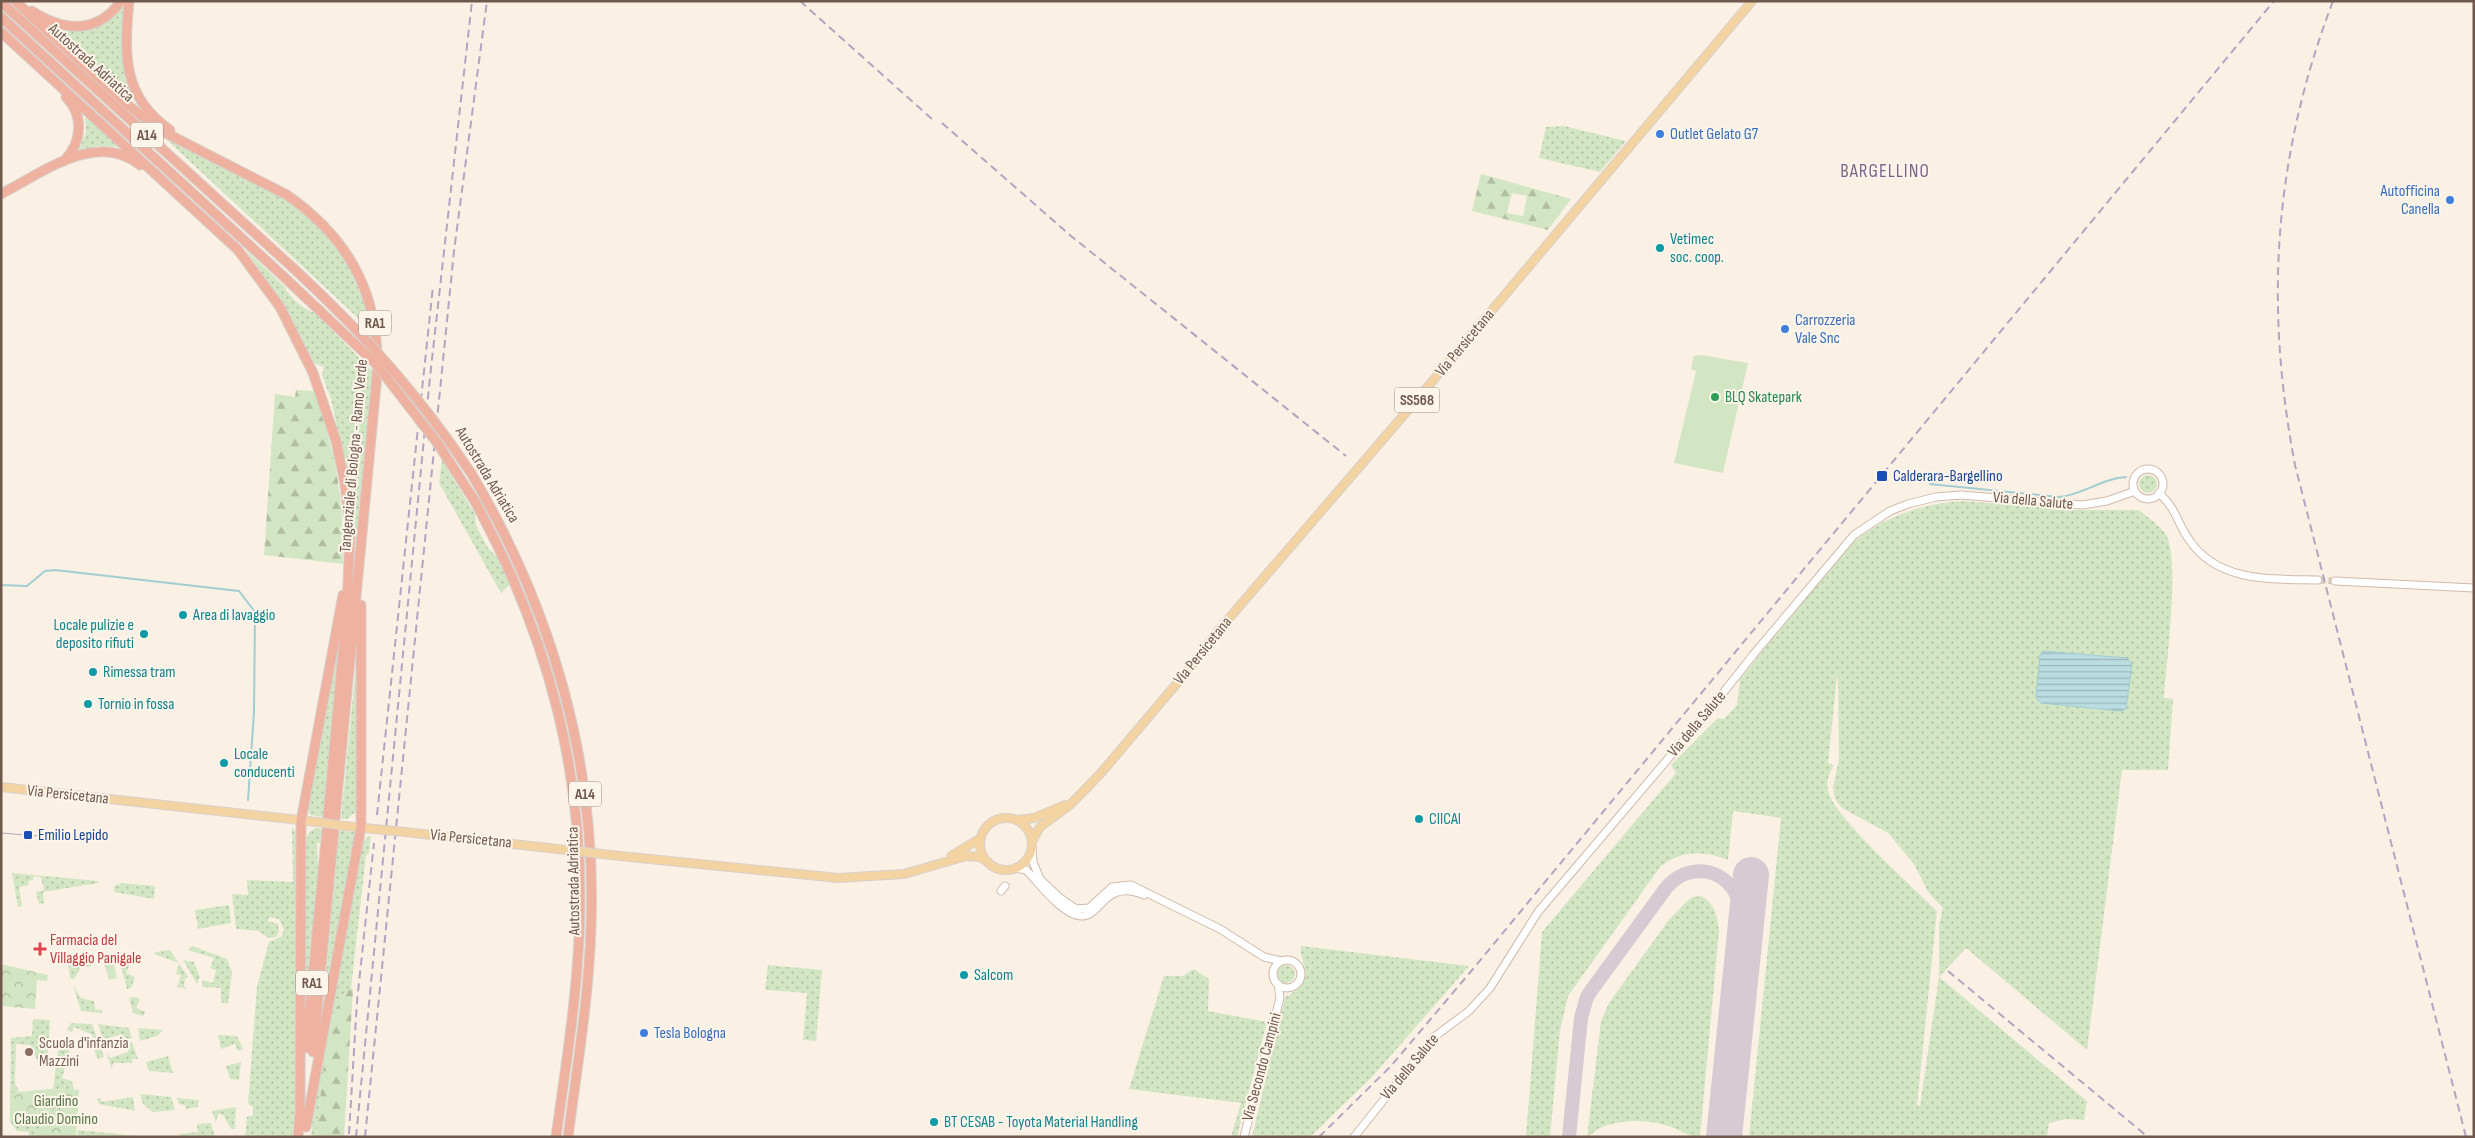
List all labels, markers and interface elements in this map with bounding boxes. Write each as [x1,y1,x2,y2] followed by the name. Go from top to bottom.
[44,19,138,106] street label: Autostrada Adriatica
[131,122,163,148] road number: A14
[1670,125,1759,144] place label: Outlet Gelato G7
[1654,128,1666,140] marker: Outlet Gelato G7
[1840,160,1930,183] district label: BARGELLINO
[2380,182,2440,219] place label: Autofficina Canella
[2444,194,2456,206] marker: Autofficina Canella
[1670,230,1724,267] place label: Vetimec soc. coop.
[1654,242,1666,254] marker: Vetimec soc. coop.
[1431,306,1499,380] street label: Via Persicetana
[359,310,391,336] road number: RA1
[1795,311,1856,348] place label: Carrozzeria Vale Snc
[1779,323,1791,335] marker: Carrozzeria Vale Snc
[336,358,372,554] street label: Tangenziale di Bologna - Ramo Verde
[1394,388,1440,412] road number: SS568
[1725,388,1802,407] place label: BLQ Skatepark
[1709,391,1721,403] marker: BLQ Skatepark
[450,423,523,526] street label: Autostrada Adriatica
[1893,467,2003,486] place label: Calderara-Bargellino
[1875,469,1889,483] marker: Calderara-Bargellino
[1992,488,2074,514] street label: Via della Salute
[192,606,275,625] place label: Area di lavaggio
[177,609,189,621] marker: Area di lavaggio
[1170,613,1236,689] street label: Via Persicetana
[54,616,134,653] place label: Locale pulizie e deposito rifiuti
[138,628,150,640] marker: Locale pulizie e deposito rifiuti
[103,663,176,682] place label: Rimessa tram
[87,666,99,678] marker: Rimessa tram
[1664,687,1730,761] street label: Via della Salute
[98,695,174,714] place label: Tornio in fossa
[82,698,94,710] marker: Tornio in fossa
[234,745,295,782] place label: Locale conducenti
[218,757,230,769] marker: Locale conducenti
[26,781,110,809] street label: Via Persicetana
[569,782,601,806] road number: A14
[1429,810,1461,829] place label: CIICAI
[1413,813,1425,825] marker: CIICAI
[429,825,513,853] street label: Via Persicetana
[38,826,108,845] place label: Emilio Lepido
[564,827,584,936] street label: Autostrada Adriatica
[22,829,34,841] marker: Emilio Lepido
[50,931,142,968] place label: Farmacia del Villaggio Panigale
[34,943,46,955] marker: Farmacia del Villaggio Panigale
[974,966,1013,985] place label: Salcom
[958,969,970,981] marker: Salcom
[296,970,328,996] road number: RA1
[1238,1011,1286,1123] street label: Via Secondo Campini
[654,1024,726,1043] place label: Tesla Bologna
[638,1027,650,1039] marker: Tesla Bologna
[1377,1030,1443,1104] street label: Via della Salute
[39,1034,129,1071] place label: Scuola d'infanzia Mazzini
[23,1046,35,1058] marker: Scuola d'infanzia Mazzini
[14,1092,98,1129] park label: Giardino Claudio Domino
[944,1113,1138,1132] place label: BT CESAB - Toyota Material Handling
[928,1116,940,1128] marker: BT CESAB - Toyota Material Handling

